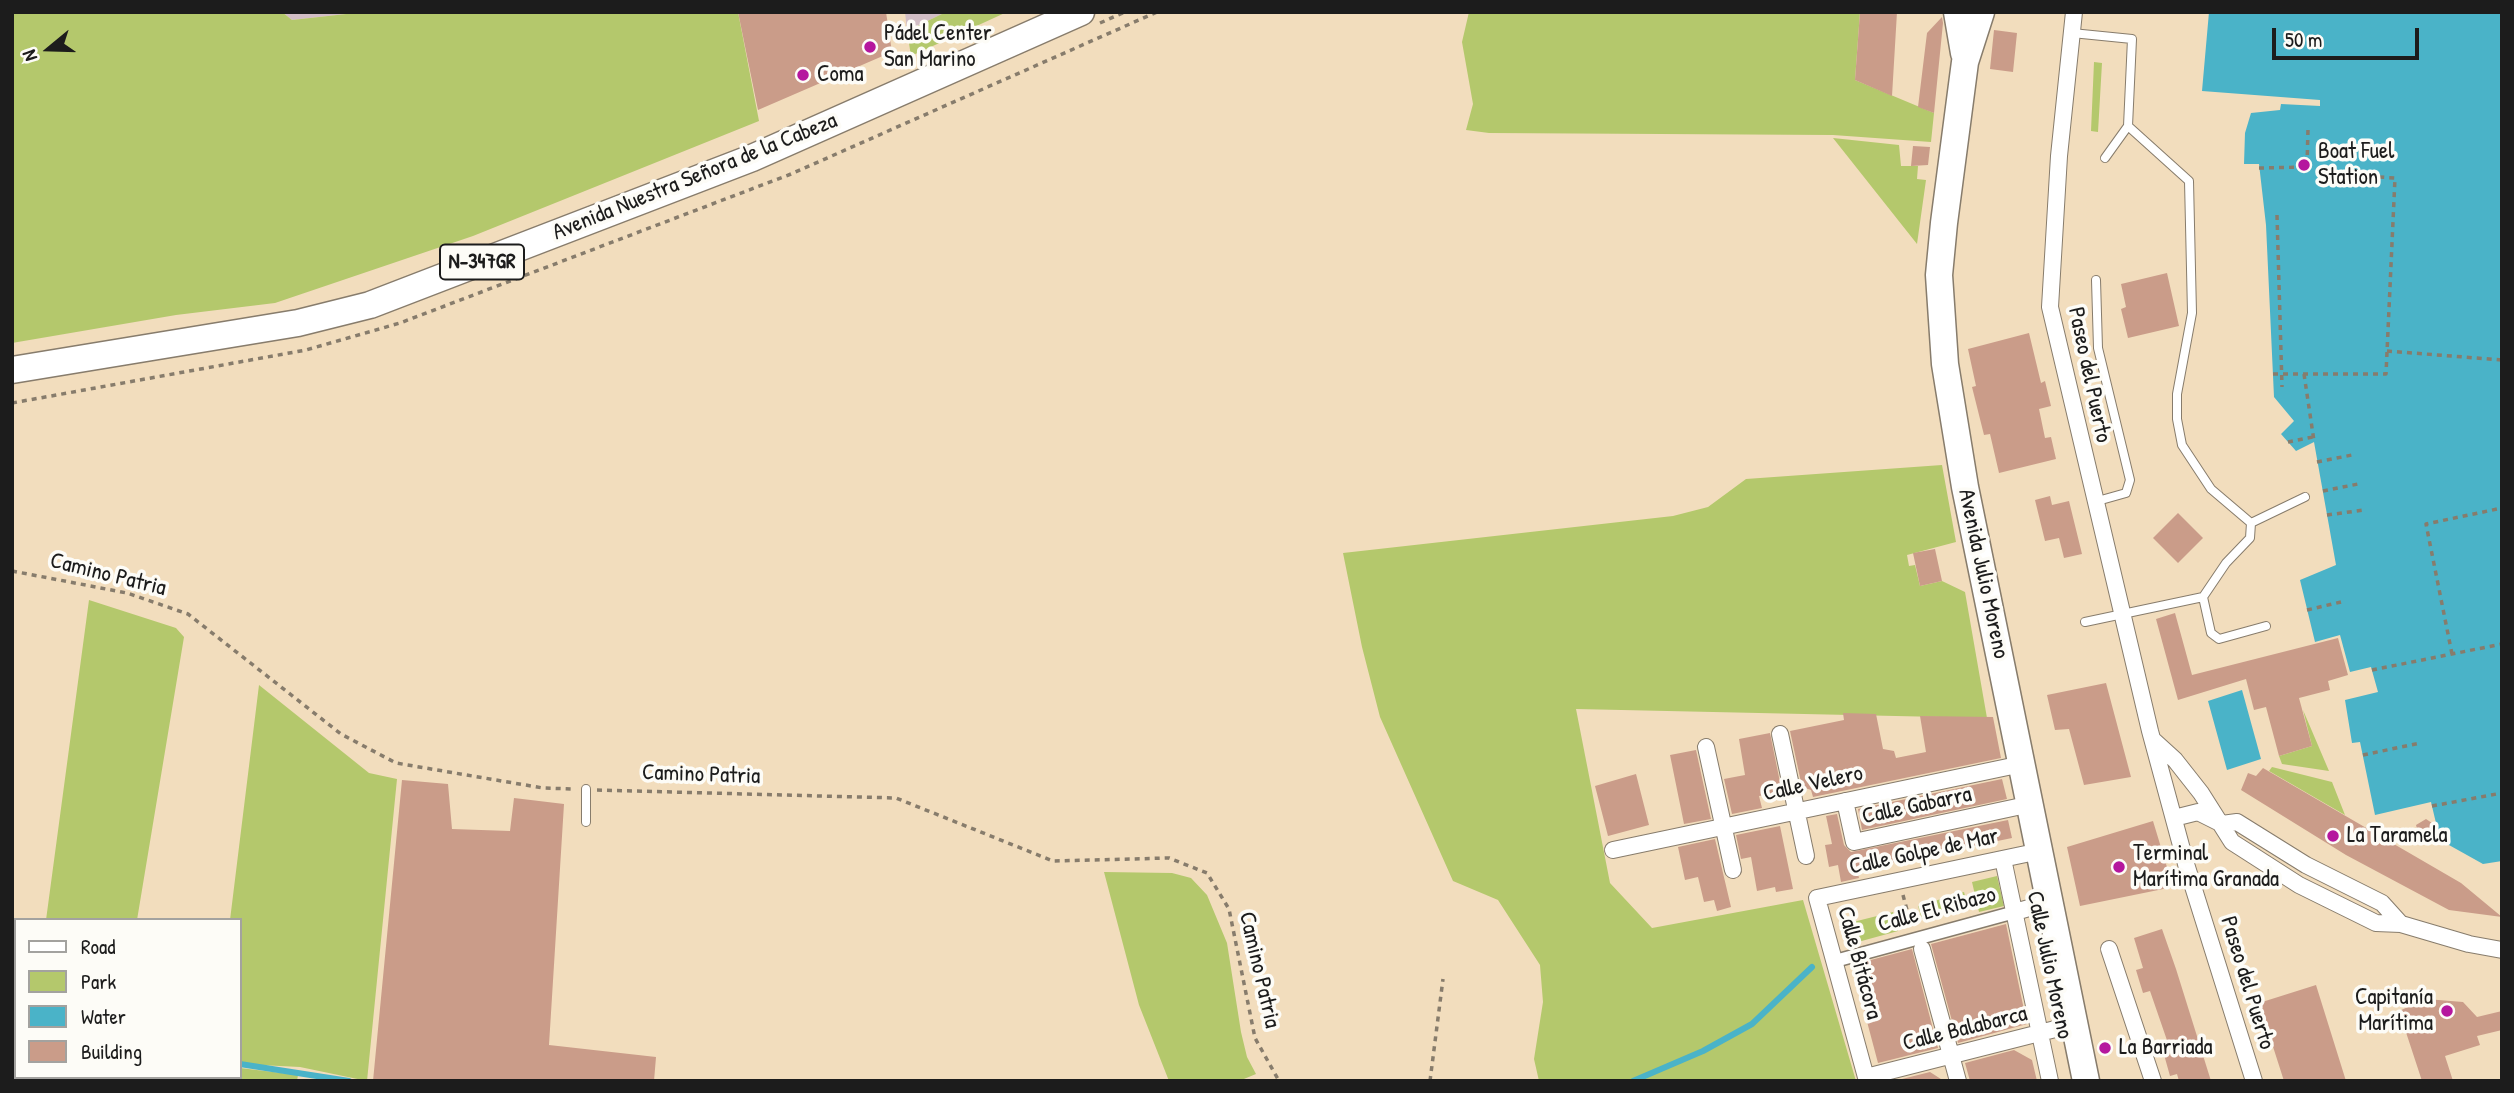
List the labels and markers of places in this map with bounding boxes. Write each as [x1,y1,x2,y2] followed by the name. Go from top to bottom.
[884,20,992,74] place label: Pádel Center San Marino
[862,39,878,55] marker: Pádel Center San Marino
[817,61,864,89] place label: Coma
[795,67,811,83] marker: Coma
[2318,138,2394,192] place label: Boat Fuel Station
[2296,157,2312,173] marker: Boat Fuel Station
[2347,822,2447,850] place label: La Taramela
[2325,828,2341,844] marker: La Taramela
[2133,840,2279,894] place label: Terminal Marítima Granada
[2111,859,2127,875] marker: Terminal Marítima Granada
[2355,984,2433,1038] place label: Capitanía Marítima
[2439,1003,2455,1019] marker: Capitanía Marítima
[2119,1034,2212,1062] place label: La Barriada
[2097,1040,2113,1056] marker: La Barriada

